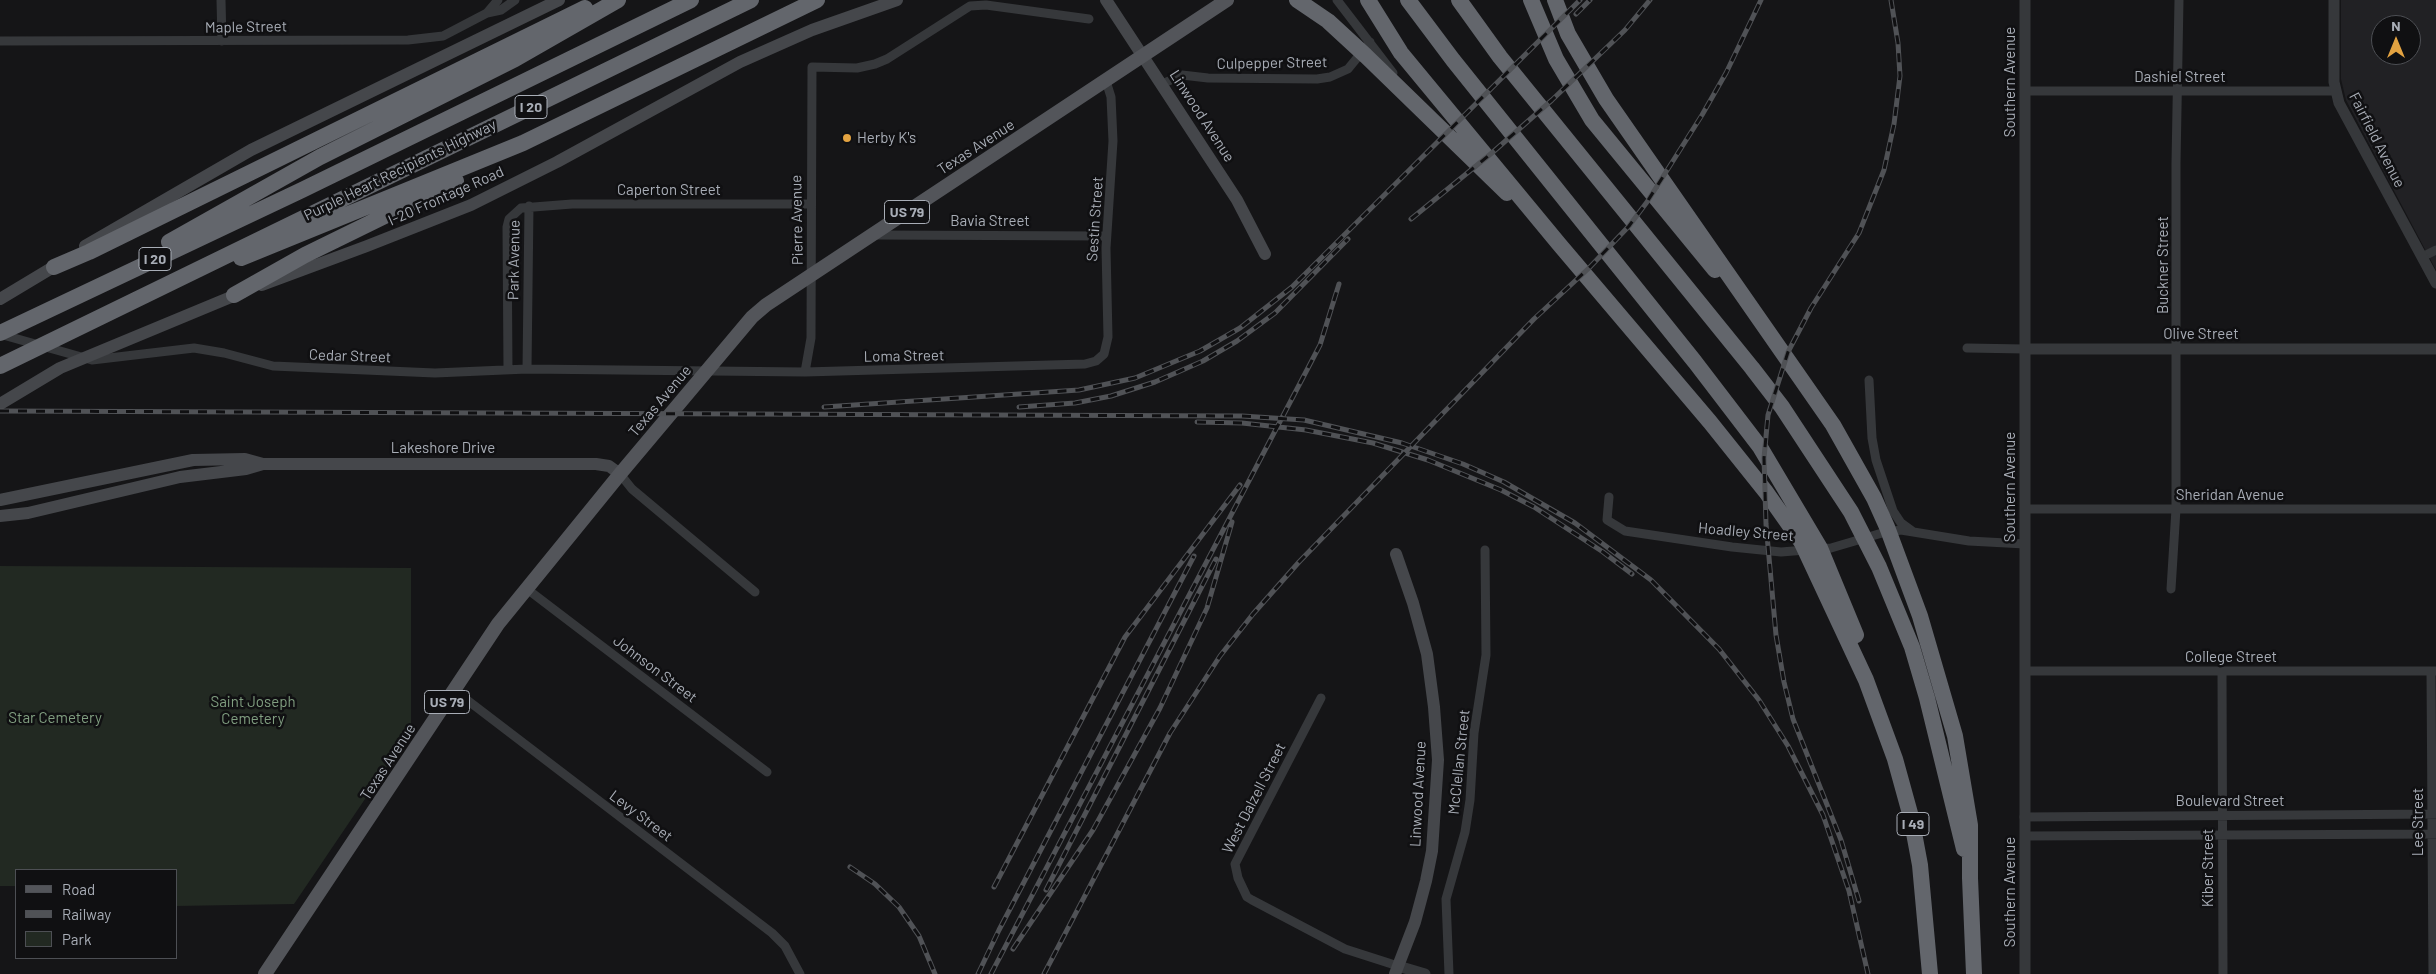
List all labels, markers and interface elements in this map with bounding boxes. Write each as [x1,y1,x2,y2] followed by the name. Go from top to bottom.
[2371,15,2421,65] north arrow
[205,17,287,37] street label: Maple Street
[2391,17,2401,34] text: N
[2001,27,2019,137] street label: Southern Avenue
[1217,53,1327,73] street label: Culpepper Street
[1166,67,1238,165] street label: Linwood Avenue
[2134,68,2226,86] street label: Dashiel Street
[2345,89,2409,191] street label: Fairfield Avenue
[515,95,547,118] road number: I 20
[301,115,499,225] street label: Purple Heart Recipients Highway
[934,115,1018,179] street label: Texas Avenue
[857,129,916,147] place label: Herby K's
[841,132,853,144] marker: Herby K's
[385,162,507,230] street label: I-20 Frontage Road
[787,175,807,265] street label: Pierre Avenue
[1083,176,1107,262] street label: Sestin Street
[617,181,721,199] street label: Caperton Street
[884,200,930,223] road number: US 79
[950,212,1030,230] street label: Bavia Street
[2154,216,2172,314] street label: Buckner Street
[504,220,524,300] street label: Park Avenue
[139,248,171,270] road number: I 20
[2163,325,2239,343] street label: Olive Street
[309,346,391,366] street label: Cedar Street
[863,346,945,366] street label: Loma Street
[625,362,695,440] street label: Texas Avenue
[2001,432,2019,542] street label: Southern Avenue
[391,439,495,457] street label: Lakeshore Drive
[2176,486,2284,504] street label: Sheridan Avenue
[1697,519,1795,545] street label: Hoadley Street
[609,632,701,706] street label: Johnson Street
[2185,648,2277,666] street label: College Street
[424,690,470,714] road number: US 79
[210,693,296,728] park label: Saint Joseph Cemetery
[8,709,102,727] park label: Star Cemetery
[1445,709,1473,815] street label: McClellan Street
[356,720,420,804] street label: Texas Avenue
[1218,740,1290,856] street label: West Dalzell Street
[1406,741,1430,847] street label: Linwood Avenue
[606,786,676,846] street label: Levy Street
[2409,788,2427,856] street label: Lee Street
[2175,792,2285,810] street label: Boulevard Street
[1897,812,1929,836] road number: I 49
[2199,829,2217,907] street label: Kiber Street
[2001,837,2019,947] street label: Southern Avenue
[15,869,178,959] legend
[62,880,95,898] text: Road
[62,905,111,923] text: Railway
[62,930,91,948] text: Park

